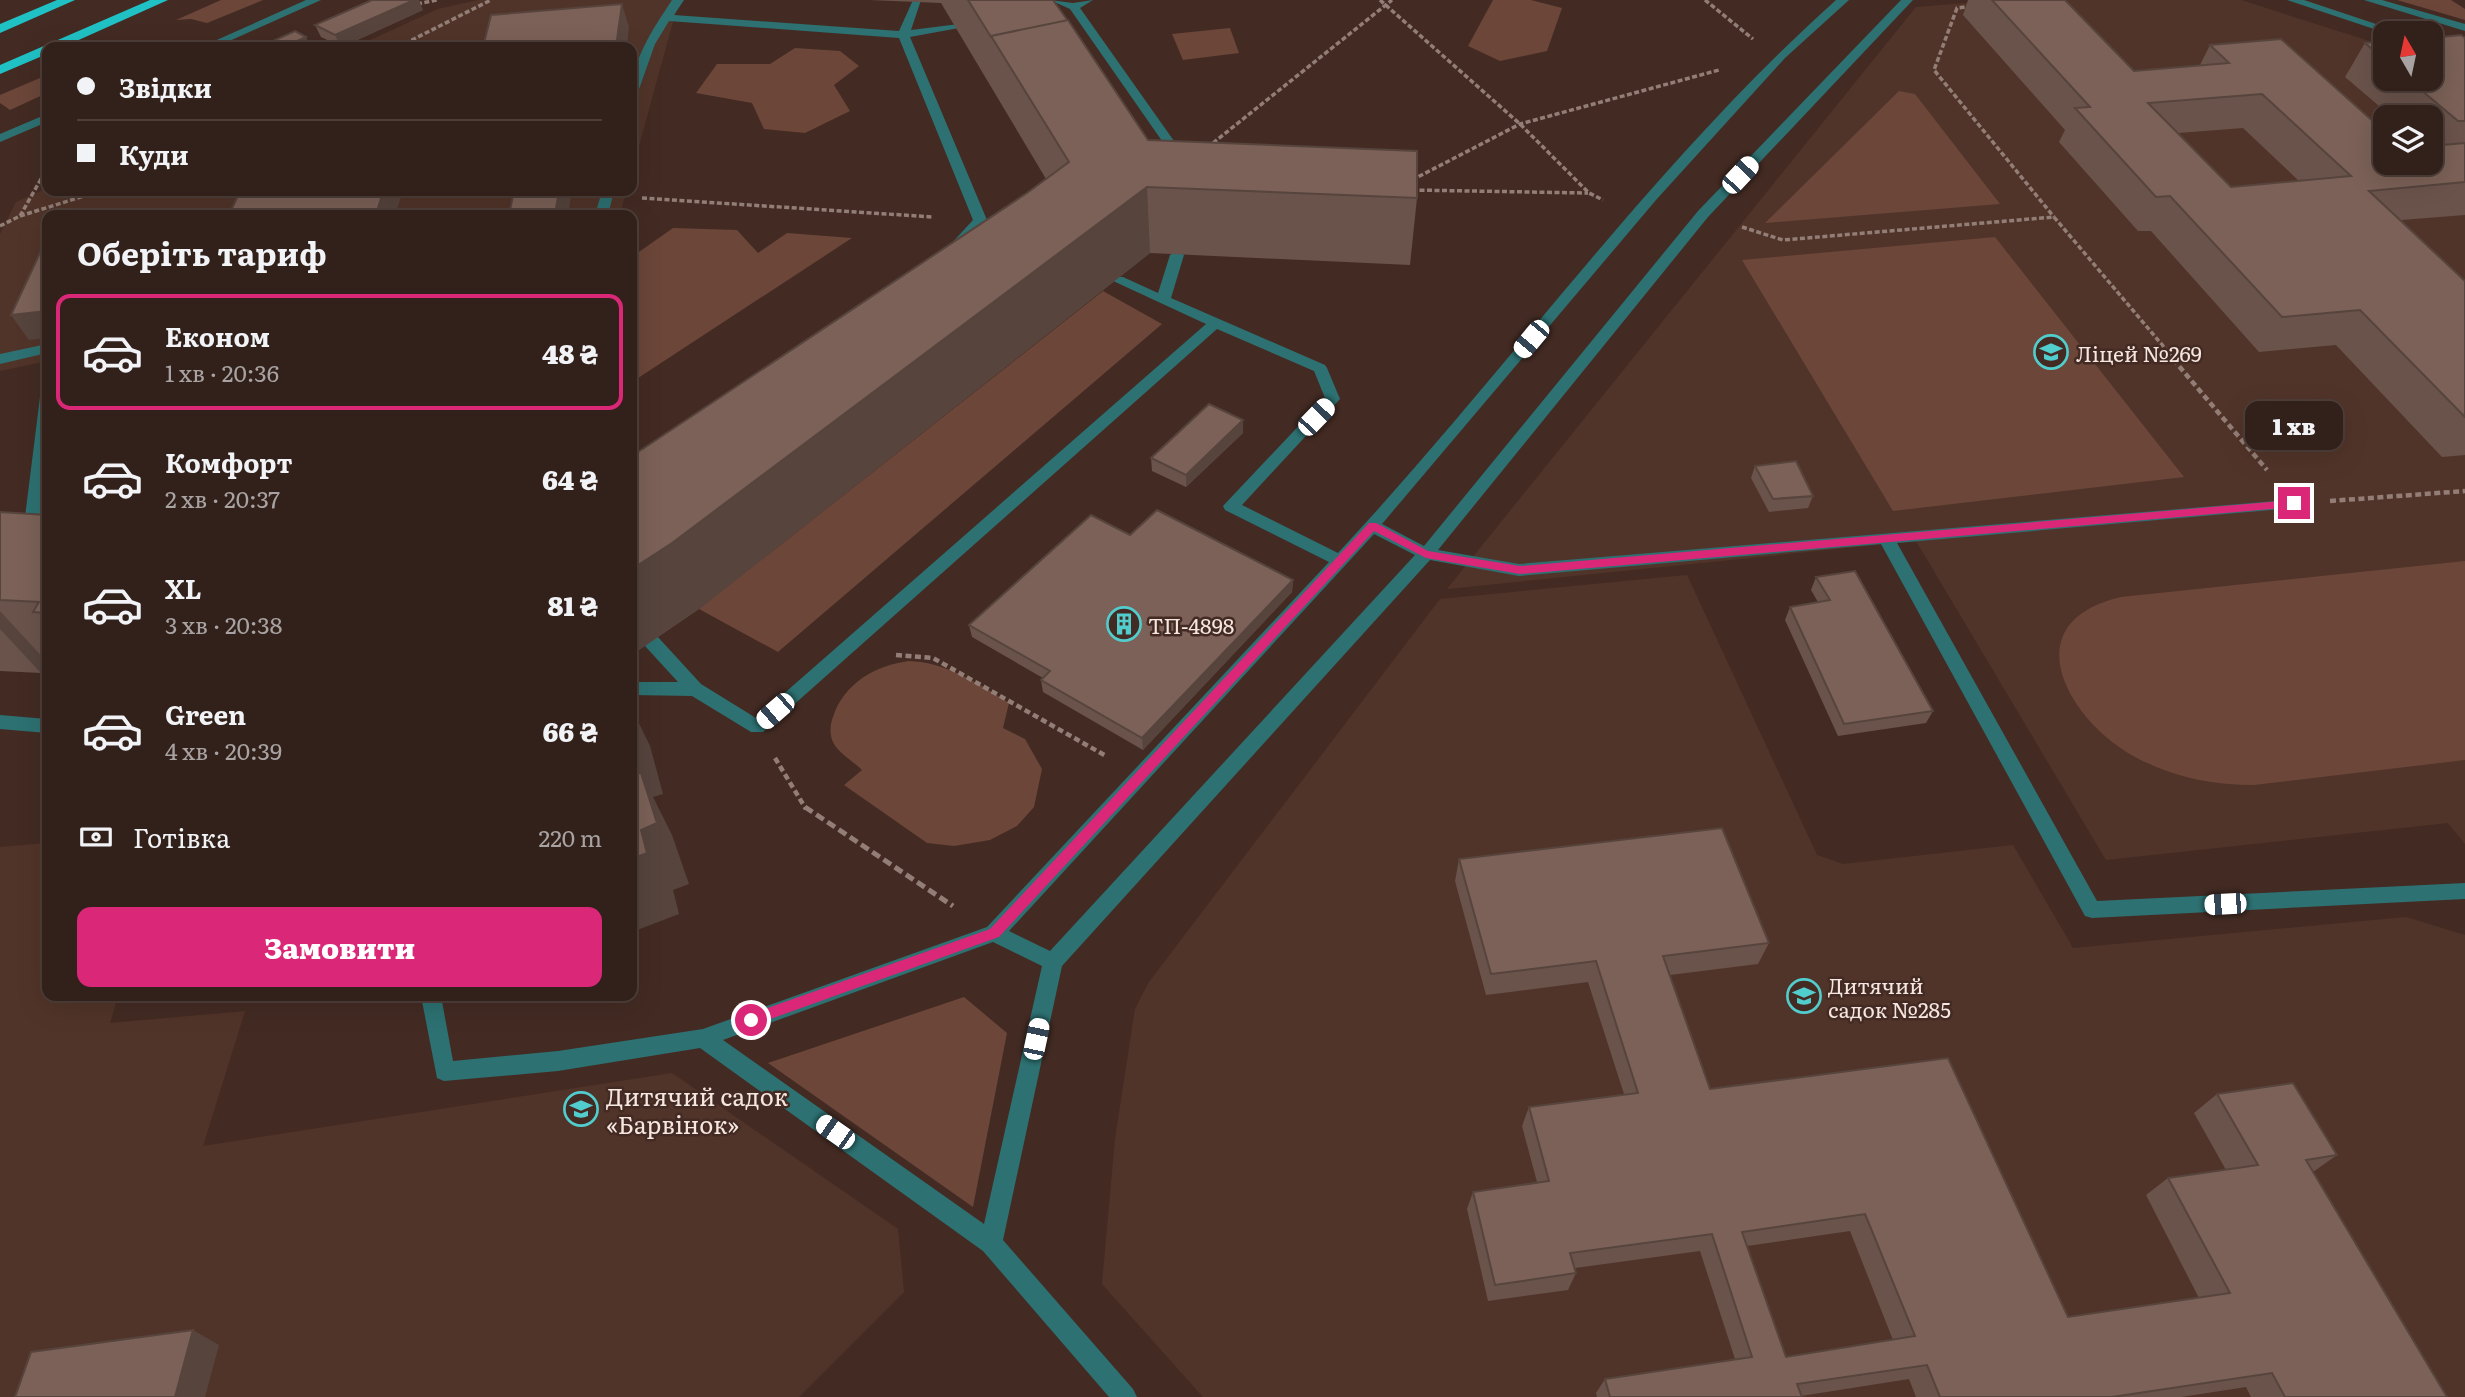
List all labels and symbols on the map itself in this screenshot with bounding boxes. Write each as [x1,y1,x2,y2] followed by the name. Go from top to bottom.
[2373,21,2443,91] north arrow
[1718,152,1763,198] car
[1510,316,1553,362] car
[2032,333,2070,371] school or university icon: Ліцей №269
[2076,337,2202,368] place label: Ліцей №269
[1294,395,1339,439] car
[2245,402,2343,450] callout: 1 хв
[2278,487,2310,519] route end
[1105,605,1143,643] building icon: ТП-4898
[1148,609,1234,640] place label: ТП-4898
[753,689,798,733] car
[2204,892,2247,916] car
[1828,969,1951,1024] place label: Дитячий садок №285
[1785,977,1823,1015] school or university icon: Дитячий садок №285
[735,1004,767,1036] route start
[1022,1016,1051,1062] car
[606,1078,788,1141] place label: Дитячий садок «Барвінок»
[562,1090,600,1128] school or university icon: Дитячий садок «Барвінок»
[812,1111,859,1153] car

